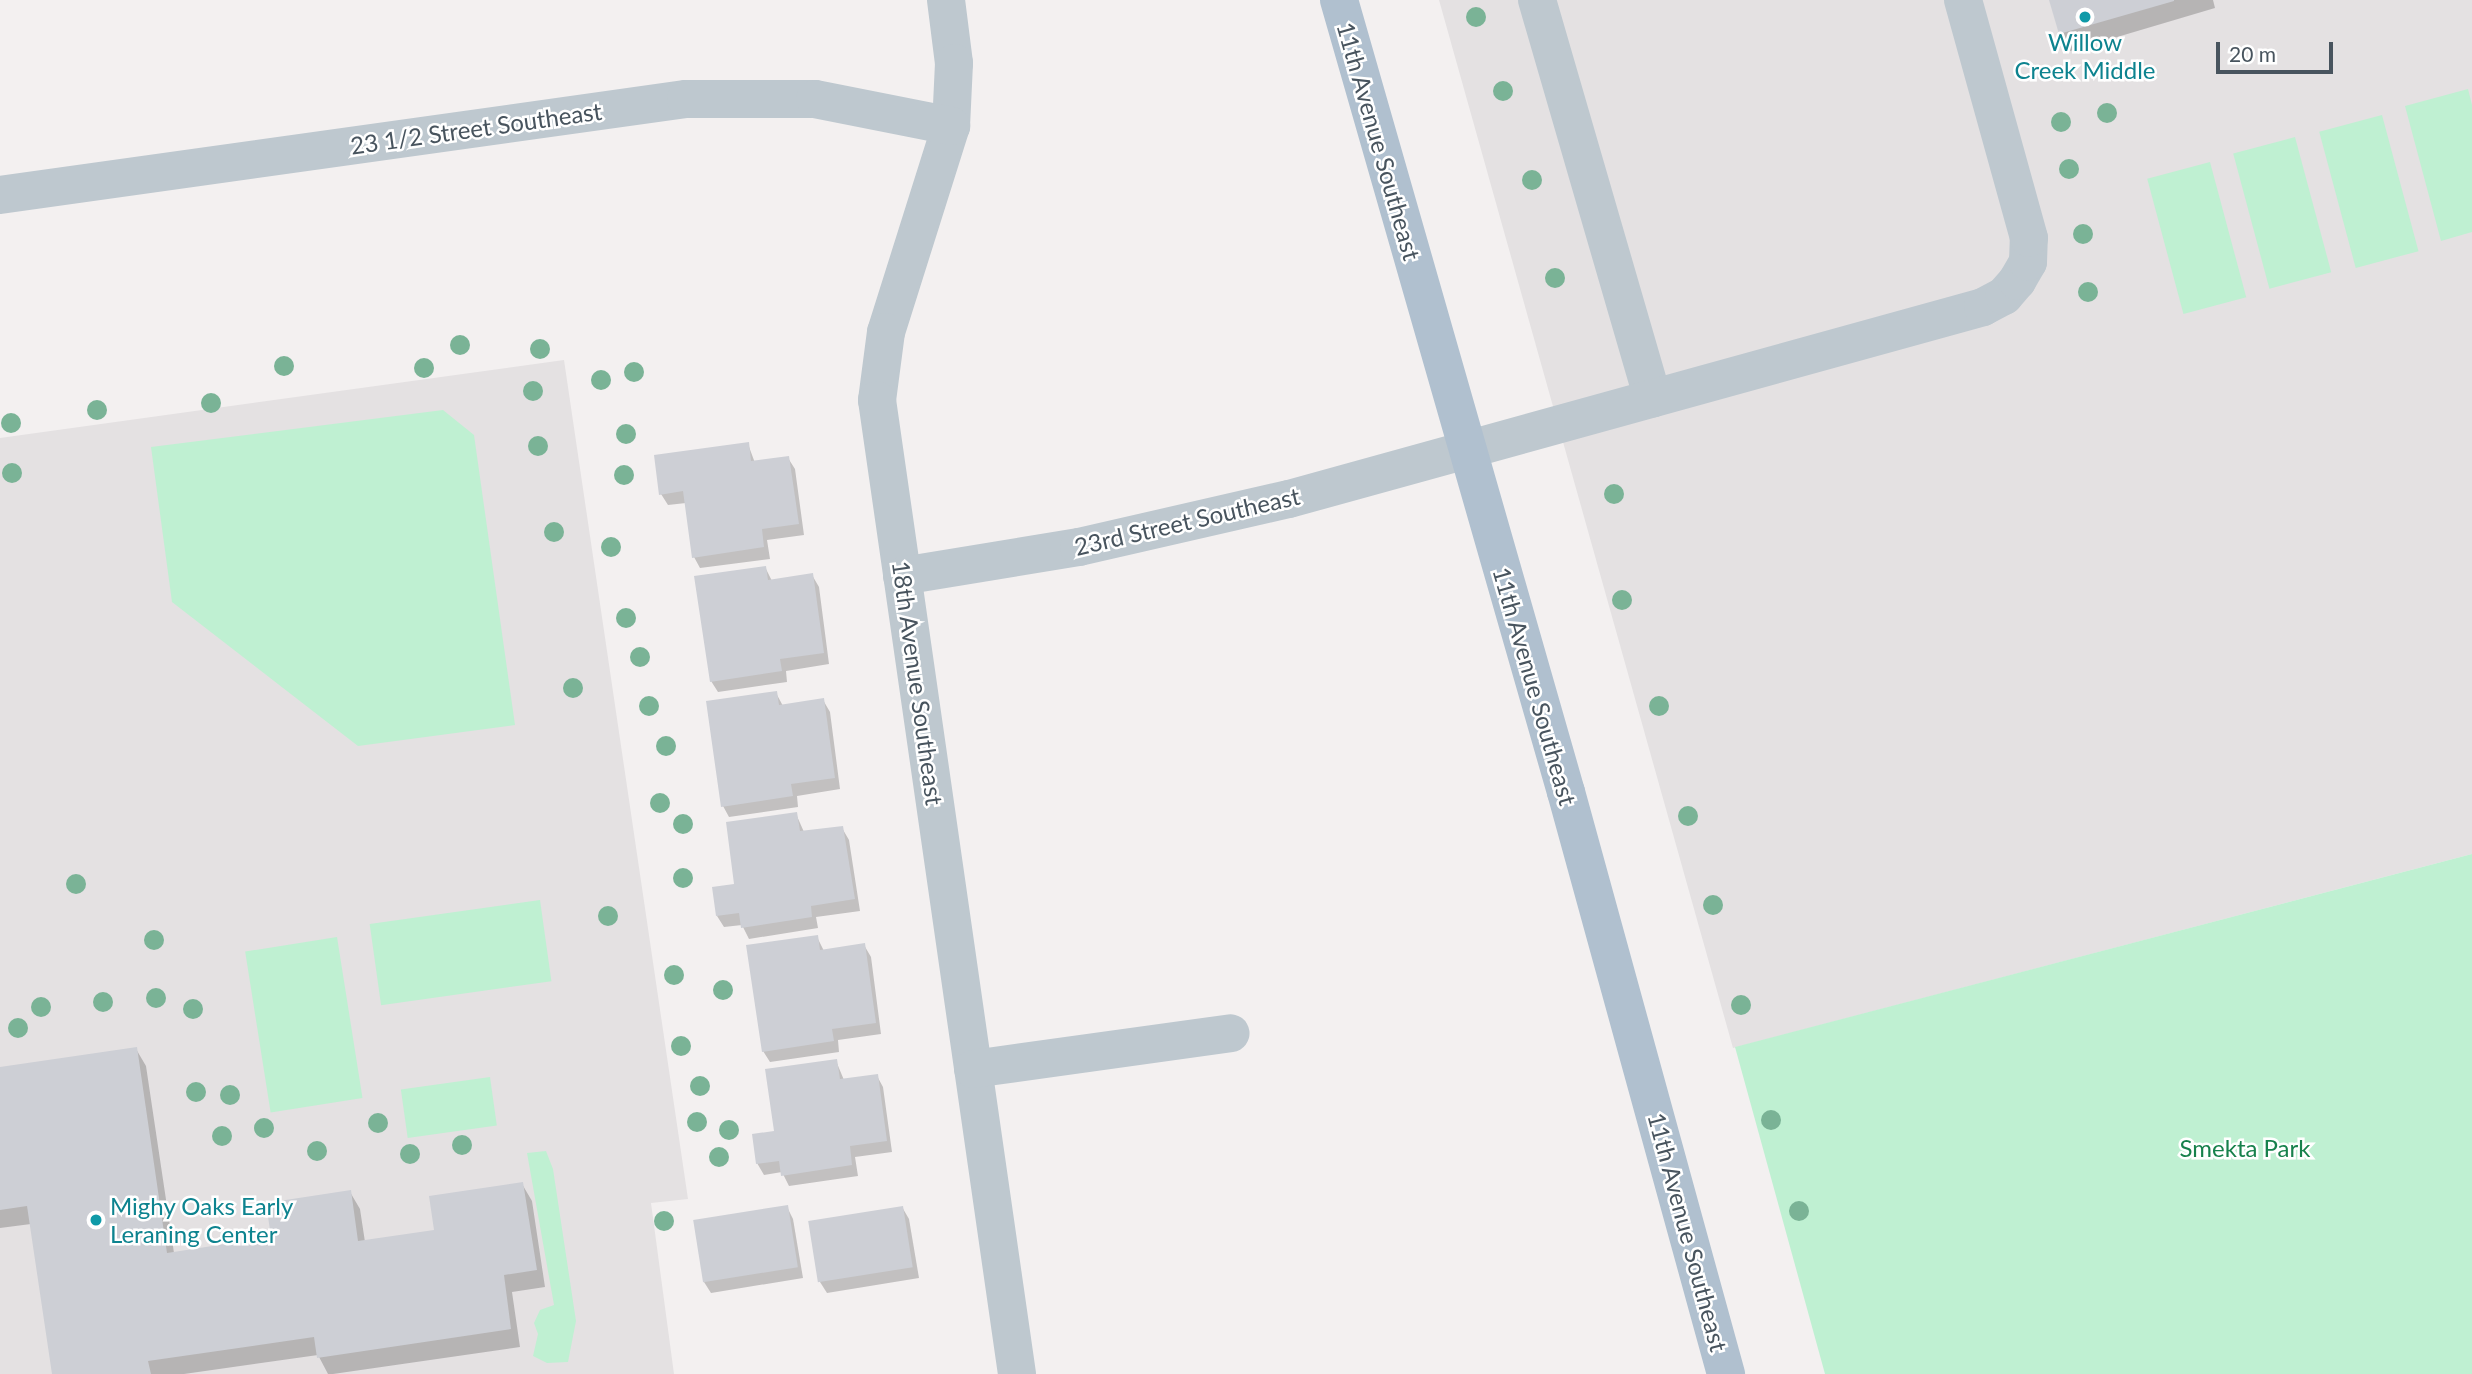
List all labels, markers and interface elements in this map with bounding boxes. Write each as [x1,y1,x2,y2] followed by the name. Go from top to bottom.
[2077,9,2093,25] marker: Willow Creek Middle
[1331,18,1427,264] street label: 11th Avenue Southeast
[2015,28,2155,84] place label: Willow Creek Middle
[2220,28,2337,72] scale bar
[2229,41,2276,66] text: 20 m
[348,96,604,160] street label: 23 1/2 Street Southeast
[1071,481,1303,561] street label: 23rd Street Southeast
[887,559,949,807] street label: 18th Avenue Southeast
[1487,563,1583,809] street label: 11th Avenue Southeast
[1642,1109,1734,1355] street label: 11th Avenue Southeast
[2180,1134,2310,1162] park label: Smekta Park
[110,1192,294,1248] place label: Mighy Oaks Early Leraning Center
[88,1212,104,1228] marker: Mighy Oaks Early Leraning Center

